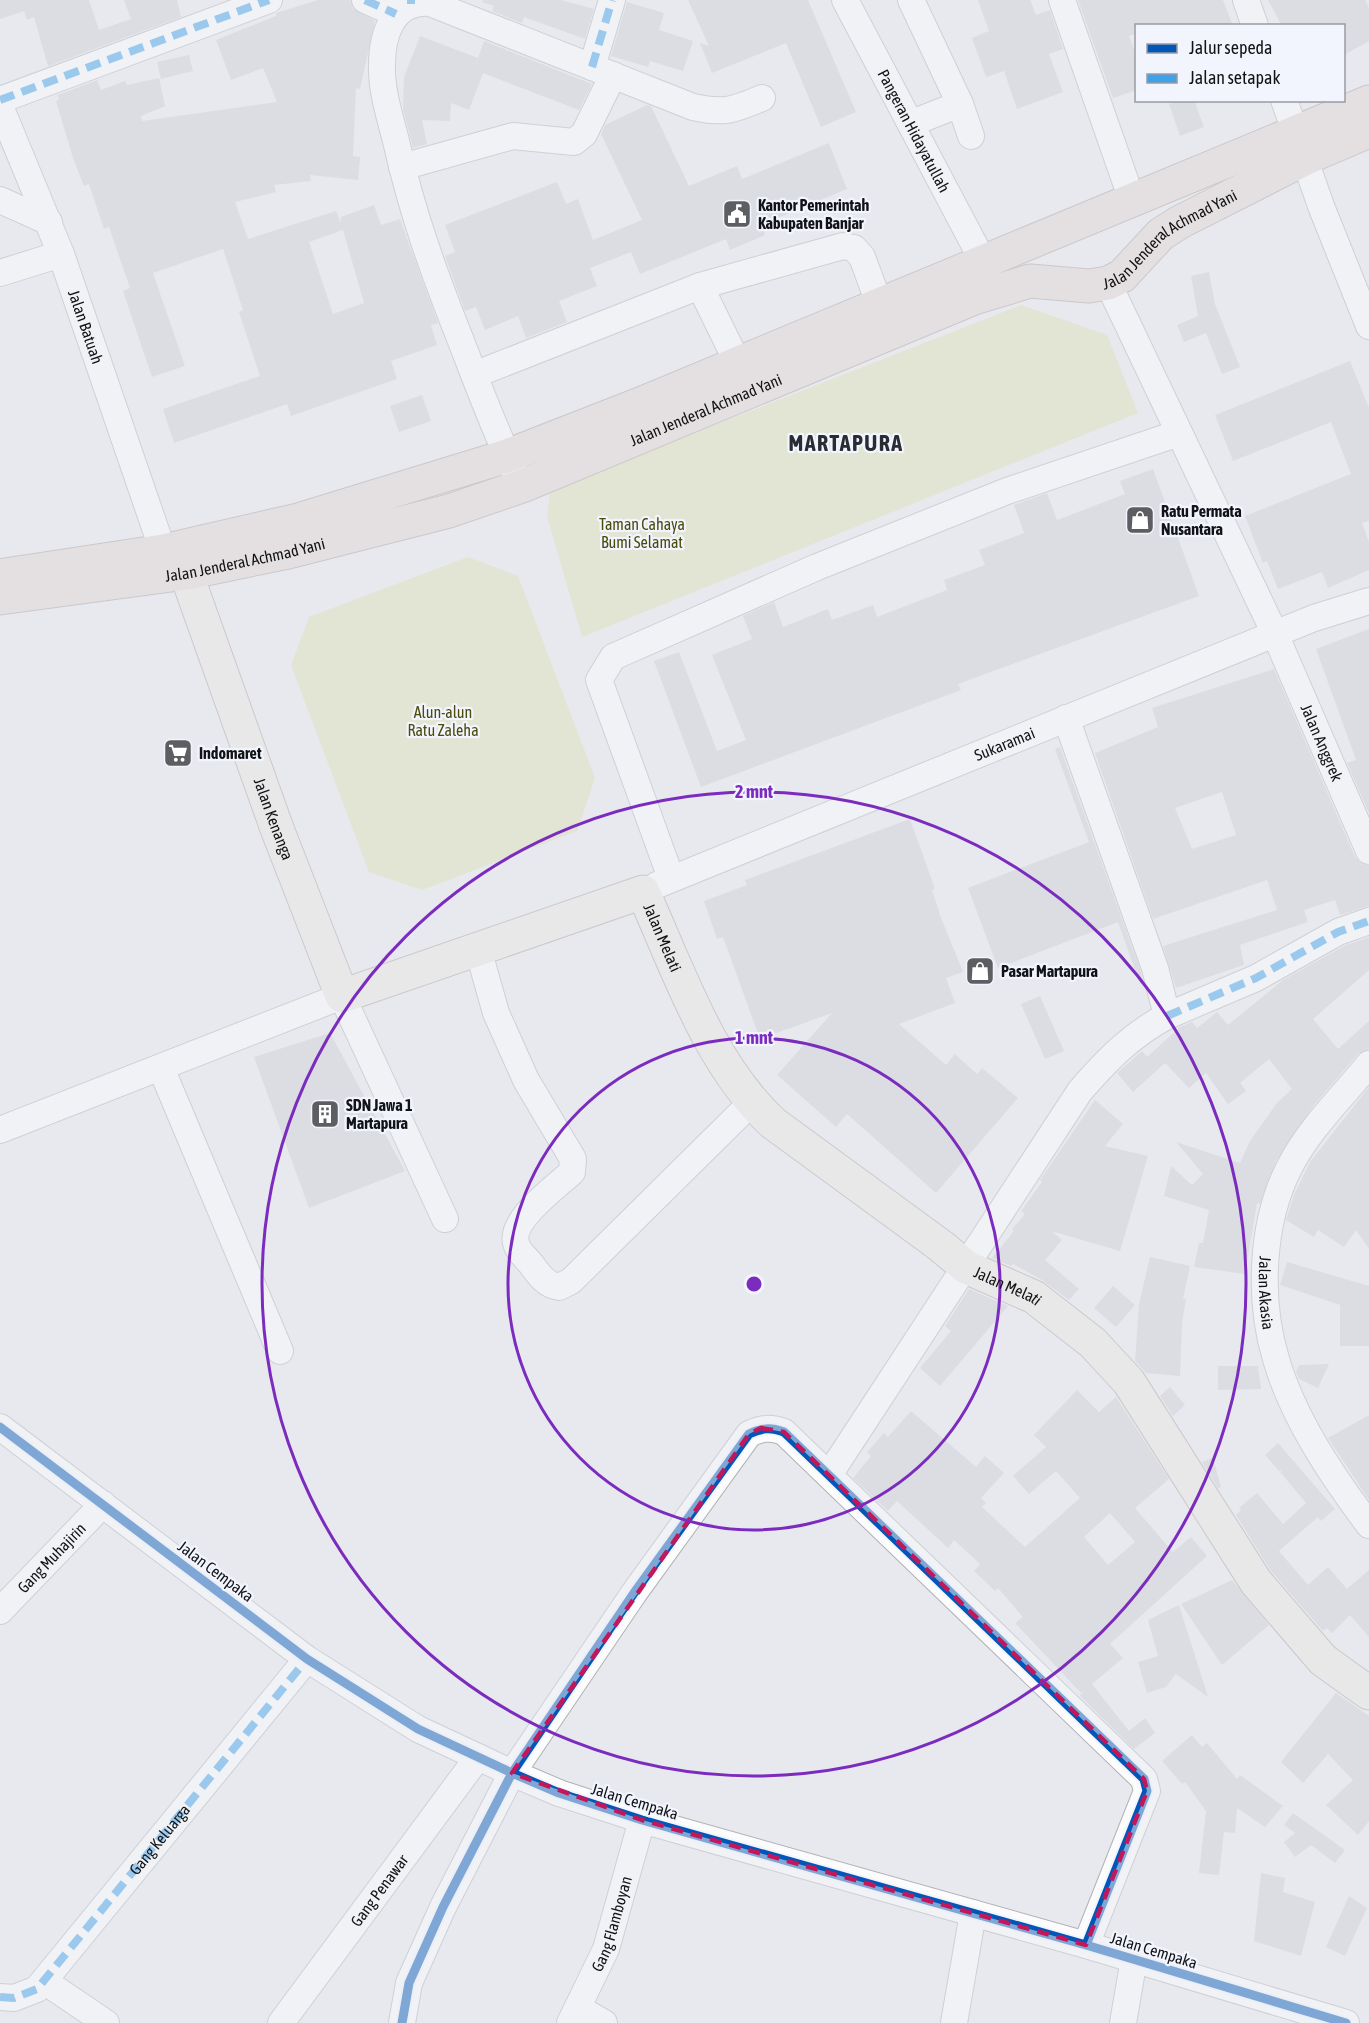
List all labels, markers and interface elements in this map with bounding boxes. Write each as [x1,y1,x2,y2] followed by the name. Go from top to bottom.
[1135,24,1345,102] legend
[1189,37,1272,58] text: Jalur sepeda
[874,66,954,195] street label: Pangeran Hidayatullah
[1189,67,1280,88] text: Jalan setapak
[1102,186,1240,293] street label: Jalan Jenderal Achmad Yani
[758,196,870,232] place label: Kantor Pemerintah Kabupaten Banjar
[721,198,753,230] public building icon: Kantor Pemerintah Kabupaten Banjar
[65,287,107,366] street label: Jalan Batuah
[627,370,784,449] street label: Jalan Jenderal Achmad Yani
[788,430,904,456] district label: MARTAPURA
[1161,502,1242,538] place label: Ratu Permata Nusantara
[1124,504,1156,536] shop icon: Ratu Permata Nusantara
[599,515,685,551] park label: Taman Cahaya Bumi Selamat
[164,534,327,585] street label: Jalan Jenderal Achmad Yani
[1297,701,1347,784] street label: Jalan Anggrek
[407,703,479,739] park label: Alun-alun Ratu Zaleha
[972,724,1037,764] street label: Sukaramai
[162,737,194,769] supermarket icon: Indomaret
[199,744,262,762] place label: Indomaret
[251,775,297,862] street label: Jalan Kenanga
[735,781,774,802] text: 2 mnt
[640,901,685,974] street label: Jalan Melati
[964,955,996,987] shop icon: Pasar Martapura
[1001,962,1098,980] place label: Pasar Martapura
[735,1027,774,1048] text: 1 mnt
[346,1096,413,1132] place label: SDN Jawa 1 Martapura
[309,1098,341,1130] building icon: SDN Jawa 1 Martapura
[1256,1256,1278,1331] street label: Jalan Akasia
[971,1263,1045,1309] street label: Jalan Melati
[744,1274,764,1294] centre of rings
[14,1519,89,1596] street label: Gang Muhajirin
[174,1537,257,1606] street label: Jalan Cempaka
[589,1779,681,1824] street label: Jalan Cempaka
[125,1801,193,1878] street label: Gang Keluarga
[347,1851,412,1930] street label: Gang Penawar
[587,1874,635,1974] street label: Gang Flamboyan
[1108,1928,1200,1973] street label: Jalan Cempaka

